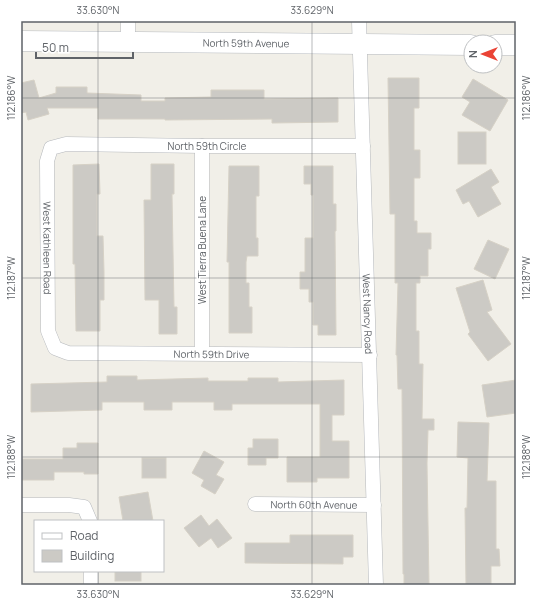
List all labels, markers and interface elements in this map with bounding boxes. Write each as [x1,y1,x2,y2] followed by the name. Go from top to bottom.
[77,3,120,17] text: 33.630°N
[290,3,334,17] text: 33.629°N
[36,34,133,60] scale bar
[463,34,503,74] north arrow
[203,36,290,50] street label: North 59th Avenue
[42,39,69,56] text: 50 m
[465,50,480,58] text: N
[4,75,18,120] text: 112.186°W
[519,75,533,120] text: 112.186°W
[168,139,247,153] street label: North 59th Circle
[195,196,209,304] street label: West Tierra Buena Lane
[40,201,55,294] street label: West Kathleen Road
[4,256,18,300] text: 112.187°W
[519,256,533,300] text: 112.187°W
[360,273,376,354] street label: West Nancy Road
[174,347,250,361] street label: North 59th Drive
[4,434,18,479] text: 112.188°W
[519,434,533,479] text: 112.188°W
[270,497,358,512] street label: North 60th Avenue
[34,520,164,572] legend
[70,527,98,544] text: Road
[70,547,114,564] text: Building
[77,587,120,601] text: 33.630°N
[290,587,334,601] text: 33.629°N

